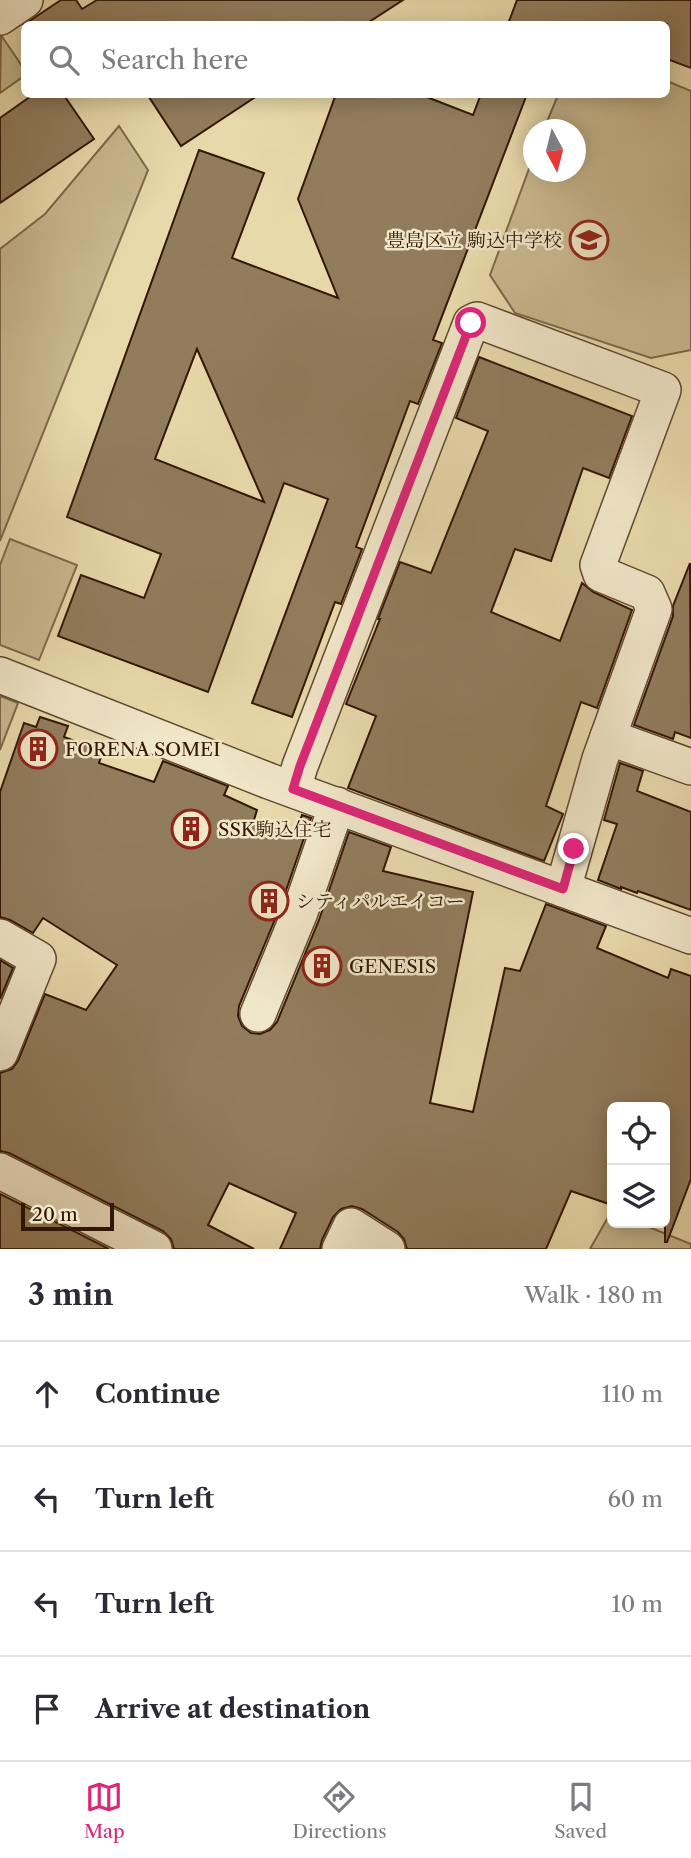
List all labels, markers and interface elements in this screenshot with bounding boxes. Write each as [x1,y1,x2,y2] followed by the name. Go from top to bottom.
[21,21,670,98] search box
[45,41,83,79] icon: search
[101,44,248,76] text: Search here
[523,119,586,182] north arrow
[568,219,610,261] school or university icon: 豊島区立 駒込中学校
[386,229,562,252] place label: 豊島区立 駒込中学校
[455,307,486,338] route start
[17,728,59,770] building icon: FORENA SOMEI
[65,738,220,761] place label: FORENA SOMEI
[170,808,212,850] building icon: SSK駒込住宅
[218,818,332,841] place label: SSK駒込住宅
[558,833,589,864] route end
[248,880,290,922] building icon: シティパルエイコー
[296,890,465,913] place label: シティパルエイコー
[301,945,343,987] building icon: GENESIS
[349,955,436,978] place label: GENESIS
[607,1102,670,1228] map controls
[607,1102,670,1165] button: locate
[607,1165,670,1228] button: layers
[21,1200,114,1232] scale bar
[32,1203,78,1226] text: 20 m
[28,1276,114,1313] text: 3 min
[524,1281,663,1309] text: Walk · 180 m
[28,1375,66,1413] icon: ahead
[95,1378,220,1410] text: Continue
[602,1380,663,1408] text: 110 m
[28,1480,66,1518] icon: left
[95,1483,214,1515] text: Turn left
[607,1485,663,1513] text: 60 m
[28,1585,66,1623] icon: left
[95,1588,214,1620] text: Turn left
[611,1590,663,1618] text: 10 m
[28,1690,66,1728] icon: arrive
[95,1693,370,1725] text: Arrive at destination
[84,1778,125,1843] tab: Map
[293,1778,386,1843] tab: Directions
[554,1778,607,1843] tab: Saved

